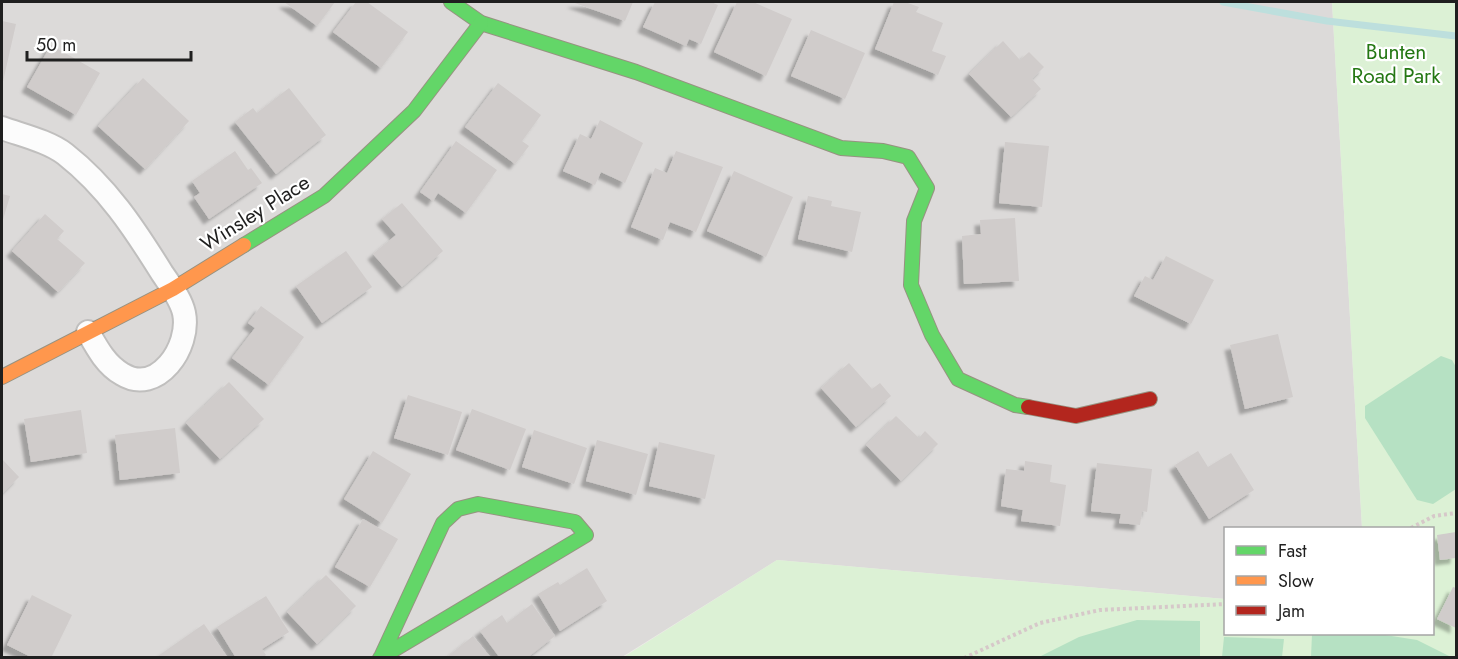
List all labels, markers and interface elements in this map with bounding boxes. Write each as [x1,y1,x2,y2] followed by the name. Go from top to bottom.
[27,24,190,62] scale bar
[36,32,76,58] text: 50 m
[1351,37,1441,91] park label: Bunten Road Park
[195,167,316,259] street label: Winsley Place
[1224,527,1434,635] legend
[1278,538,1307,564] text: Fast
[1278,568,1315,594] text: Slow
[1276,598,1305,624] text: Jam

